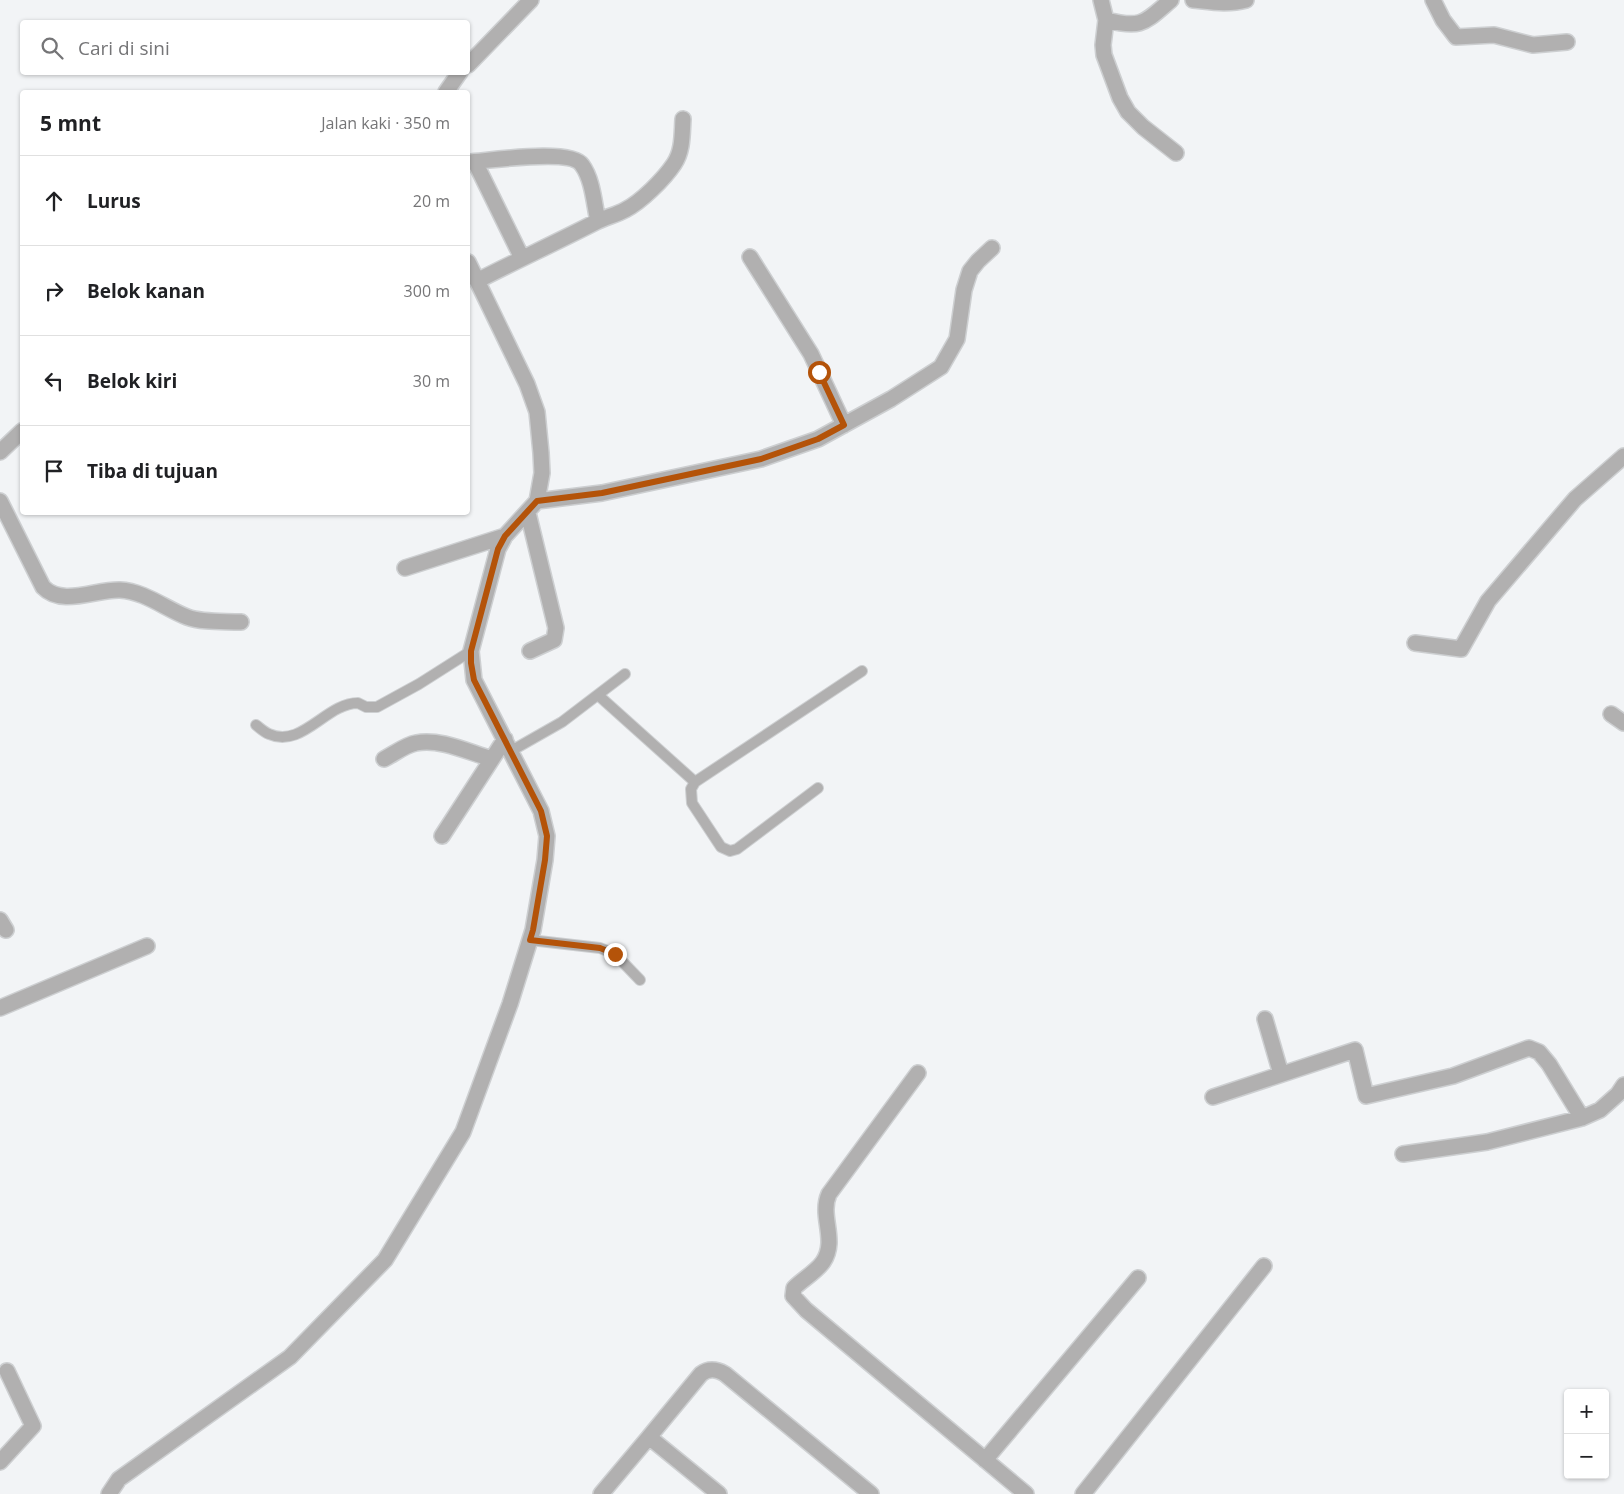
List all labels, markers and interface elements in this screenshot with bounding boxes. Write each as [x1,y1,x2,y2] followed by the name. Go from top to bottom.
[20,20,470,75] search box
[38,34,66,62] icon: search
[78,35,170,61] text: Cari di sini
[40,109,101,137] text: 5 mnt
[321,112,450,134] text: Jalan kaki · 350 m
[40,187,68,215] icon: ahead
[87,188,141,214] text: Lurus
[413,190,450,212] text: 20 m
[40,277,68,305] icon: right
[87,278,205,304] text: Belok kanan
[404,280,450,302] text: 300 m
[808,361,831,384] route start
[40,367,68,395] icon: left
[87,368,177,394] text: Belok kiri
[413,370,450,392] text: 30 m
[40,457,68,485] icon: arrive
[87,458,218,484] text: Tiba di tujuan
[604,943,627,966] route end
[1564,1389,1609,1479] map controls
[1564,1389,1609,1434] button: +
[1564,1434,1609,1479] button: −

